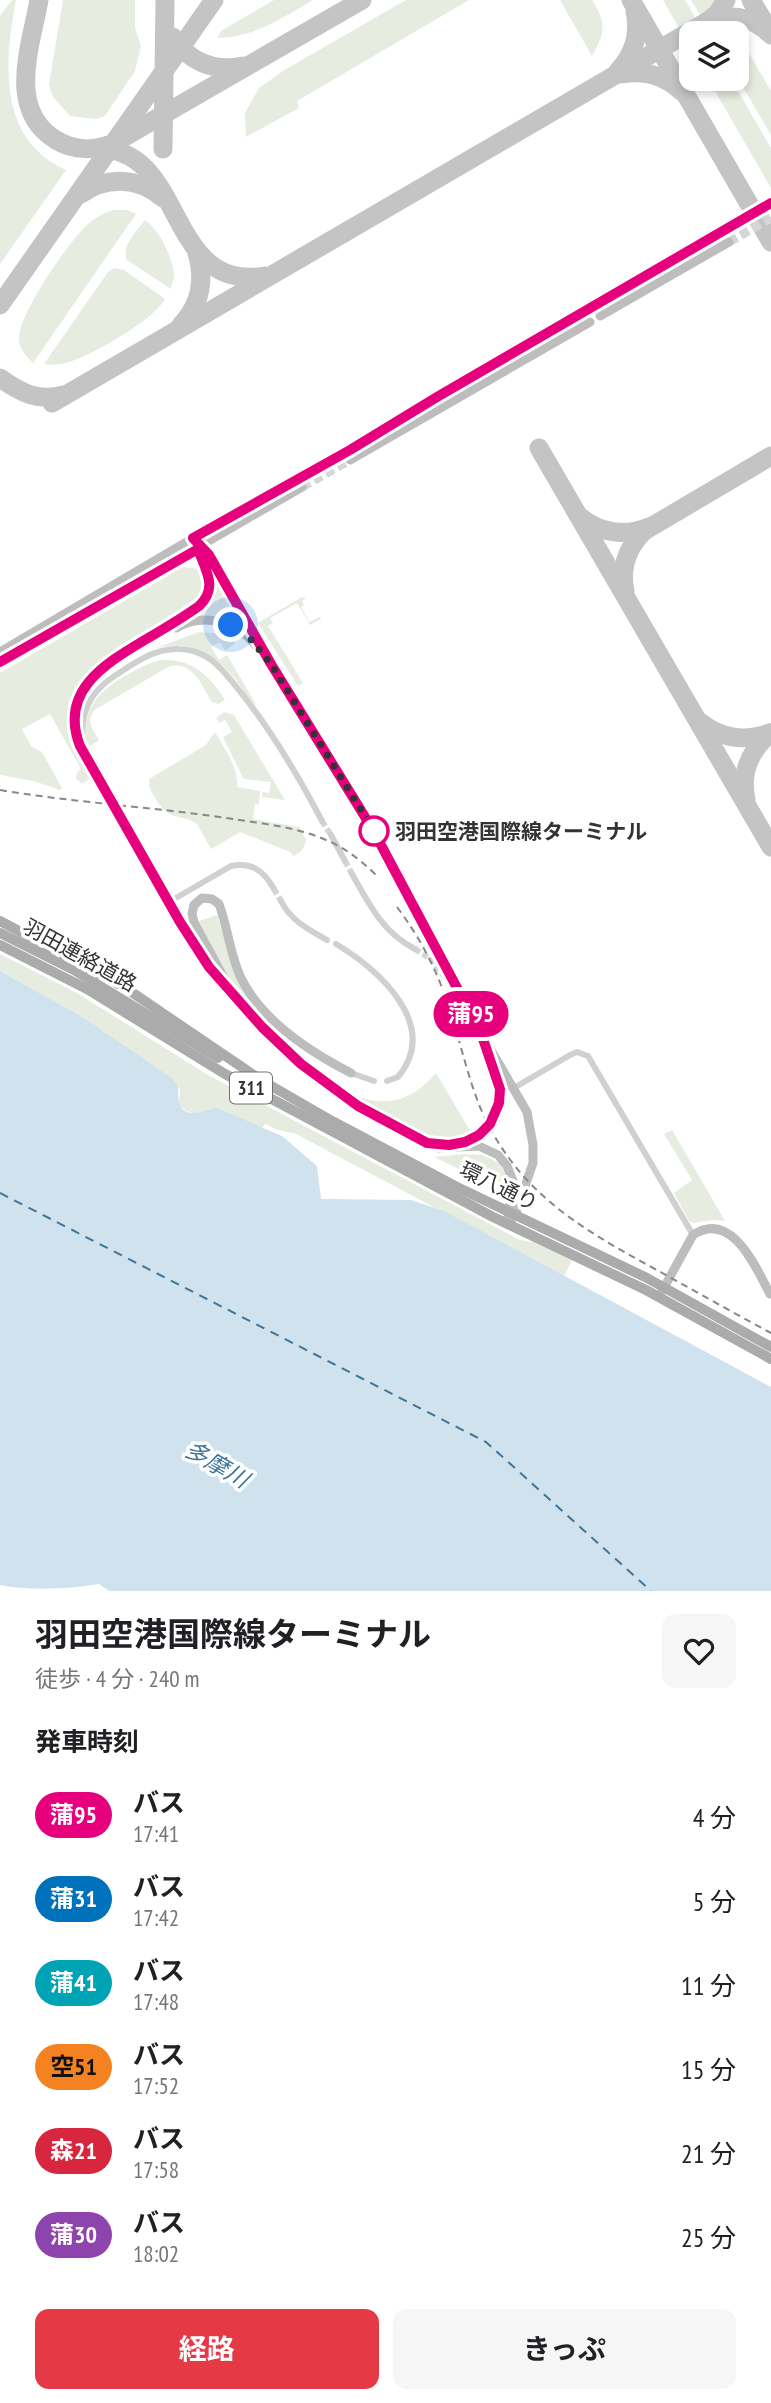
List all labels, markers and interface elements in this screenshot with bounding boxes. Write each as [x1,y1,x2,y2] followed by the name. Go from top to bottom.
[679,21,749,91] map controls
[679,21,749,91] button: layers
[213,607,248,642] your location
[359,816,389,846] marker: 羽田空港国際線ターミナル
[395,818,647,845] place label: 羽田空港国際線ターミナル
[18,913,142,997] street label: 羽田連絡道路
[431,991,511,1037] line badge: 蒲95
[448,998,494,1029] text: 蒲95
[230,1072,272,1104] road number: 311
[455,1155,543,1217] street label: 環八通り
[180,1434,257,1495] water label: 多摩川
[35,1612,431,1655] text: 羽田空港国際線ターミナル
[662,1614,736,1688] button: heart
[35,1664,199,1693] text: 徒歩 · 4 分 · 240 m
[35,1725,139,1758] text: 発車時刻
[133,1786,185,1819] text: バス
[50,1799,97,1830] text: 蒲95
[693,1801,736,1834] text: 4 分
[133,1819,179,1848] text: 17:41
[133,1870,185,1903] text: バス
[50,1883,97,1914] text: 蒲31
[693,1885,736,1918] text: 5 分
[133,1903,179,1932] text: 17:42
[133,1954,185,1987] text: バス
[50,1967,97,1998] text: 蒲41
[681,1969,736,2002] text: 11 分
[133,1987,179,2016] text: 17:48
[133,2038,185,2071] text: バス
[50,2051,97,2082] text: 空51
[681,2053,736,2086] text: 15 分
[133,2071,179,2100] text: 17:52
[133,2122,185,2155] text: バス
[50,2135,97,2166] text: 森21
[681,2137,736,2170] text: 21 分
[133,2155,179,2184] text: 17:58
[133,2206,185,2239] text: バス
[50,2219,97,2250] text: 蒲30
[681,2221,736,2254] text: 25 分
[133,2239,179,2268] text: 18:02
[35,2309,379,2389] button: 経路
[393,2309,736,2389] button: きっぷ

